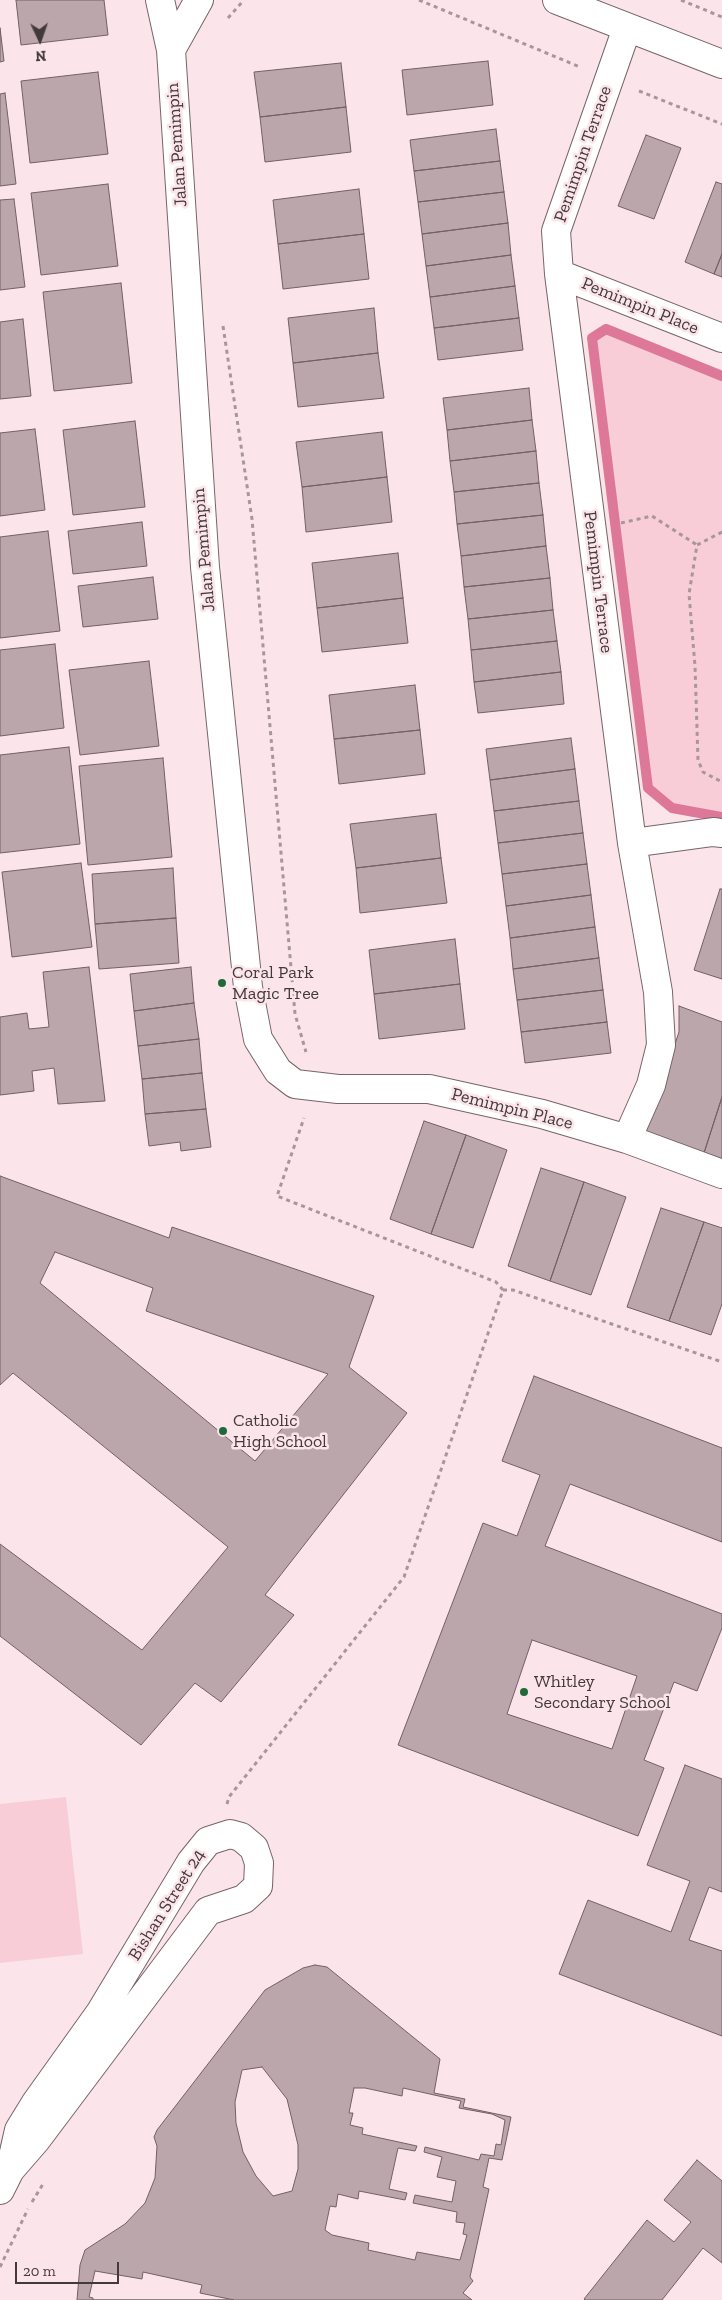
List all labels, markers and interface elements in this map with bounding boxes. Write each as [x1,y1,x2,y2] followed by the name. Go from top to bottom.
[15,15,65,65] north arrow
[35,47,47,64] text: N
[162,82,192,208] street label: Jalan Pemimpin
[550,83,616,225] street label: Pemimpin Terrace
[578,273,702,339] street label: Pemimpin Place
[188,487,220,613] street label: Jalan Pemimpin
[579,510,617,654] street label: Pemimpin Terrace
[232,962,319,1004] place label: Coral Park Magic Tree
[216,977,228,989] marker: Coral Park Magic Tree
[449,1083,575,1135] street label: Pemimpin Place
[233,1410,327,1452] place label: Catholic High School
[217,1425,229,1437] marker: Catholic High School
[534,1671,671,1714] place label: Whitley Secondary School
[518,1686,530,1698] marker: Whitley Secondary School
[124,1845,210,1965] street label: Bishan Street 24
[18,2252,121,2284] scale bar
[23,2262,56,2280] text: 20 m

